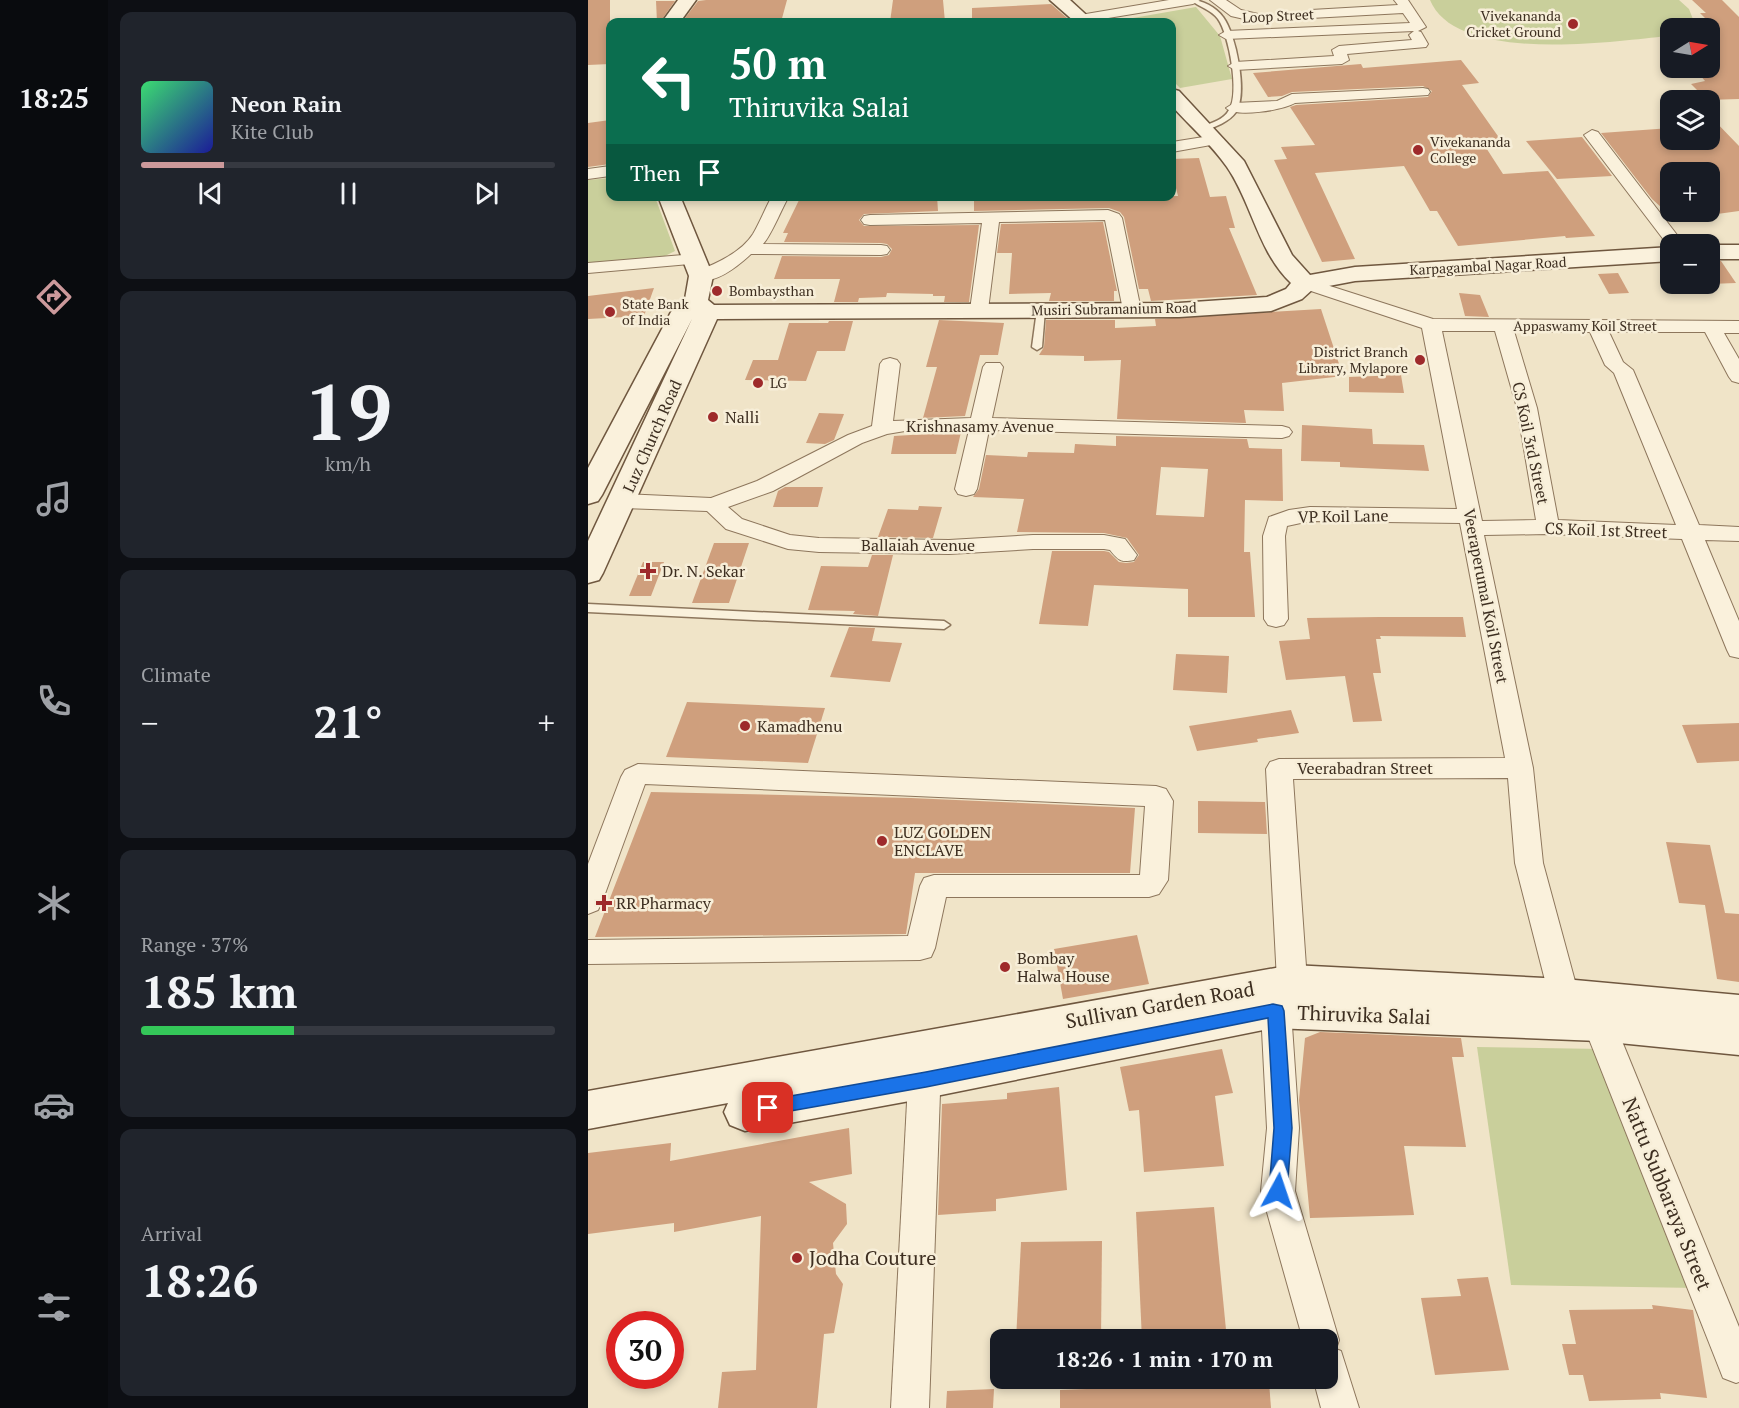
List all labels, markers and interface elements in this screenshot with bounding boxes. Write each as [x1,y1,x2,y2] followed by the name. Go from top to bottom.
[1242,4,1315,27] street label: Loop Street
[1466,6,1561,41] place label: Vivekananda Cricket Ground
[1566,17,1580,31] marker: Vivekananda Cricket Ground
[1660,18,1720,78] north arrow
[1660,18,1720,294] map controls
[729,35,827,91] text: 50 m
[630,42,708,120] icon: left
[19,80,89,116] text: 18:25
[231,89,342,118] text: Neon Rain
[729,89,910,125] text: Thiruvika Salai
[1660,90,1720,150] button: layers
[231,118,314,145] text: Kite Club
[1430,132,1511,167] place label: Vivekananda College
[1411,143,1425,157] marker: Vivekananda College
[693,156,726,189] icon: arrive
[630,158,681,187] text: Then
[1660,162,1720,222] button: +
[194,177,227,210] icon: previous
[332,177,365,210] icon: pause
[470,177,503,210] icon: next
[1660,234,1720,294] button: −
[1409,252,1567,279] street label: Karpagambal Nagar Road
[33,276,75,318] icon: directions
[729,281,815,300] place label: Bombaysthan
[710,284,724,298] marker: Bombaysthan
[622,294,689,329] place label: State Bank of India
[1031,298,1197,319] street label: Musiri Subramanium Road
[603,305,617,319] marker: State Bank of India
[1513,316,1658,335] street label: Appaswamy Koil Street
[1299,342,1408,377] place label: District Branch Library, Mylapore
[1413,353,1427,367] marker: District Branch Library, Mylapore
[304,359,392,462] text: 19
[770,373,787,392] place label: LG
[617,376,687,496] street label: Luz Church Road
[751,376,765,390] marker: LG
[1507,380,1555,506] street label: CS Koil 3rd Street
[725,406,759,428] place label: Nalli
[706,410,720,424] marker: Nalli
[906,415,1054,437] street label: Krishnasamy Avenue
[325,450,371,477] text: km/h
[33,478,75,520] icon: music
[1297,504,1389,528] street label: VP Koil Lane
[1458,507,1514,685] street label: Veeraperumal Koil Street
[1544,517,1668,543] street label: CS Koil 1st Street
[861,534,975,556] street label: Ballaiah Avenue
[662,560,746,582] place label: Dr. N. Sekar
[639,562,657,580] marker: Dr. N. Sekar
[141,661,211,688] text: Climate
[33,680,75,722] icon: phone
[313,691,383,751] text: 21°
[141,701,159,744] text: −
[537,701,555,744] text: +
[757,715,842,737] place label: Kamadhenu
[738,719,752,733] marker: Kamadhenu
[1297,757,1433,779] street label: Veerabadran Street
[894,821,991,861] place label: LUZ GOLDEN ENCLAVE
[875,834,889,848] marker: LUZ GOLDEN ENCLAVE
[33,882,75,924] icon: climate
[616,892,712,914] place label: RR Pharmacy
[597,896,611,910] marker: RR Pharmacy
[141,931,248,958] text: Range · 37%
[1017,947,1110,987] place label: Bombay Halwa House
[998,960,1012,974] marker: Bombay Halwa House
[141,961,297,1021] text: 185 km
[1063,975,1256,1034] street label: Sullivan Garden Road
[1297,999,1431,1030] street label: Thiruvika Salai
[742,1082,793,1133] pin
[33,1084,75,1126] icon: car
[751,1091,784,1124] icon: arrive
[1616,1093,1719,1295] street label: Nattu Subbaraya Street
[1246,1159,1310,1223] position arrow
[141,1220,202,1247] text: Arrival
[809,1244,936,1271] place label: Jodha Couture
[141,1250,258,1310] text: 18:26
[790,1251,804,1265] marker: Jodha Couture
[33,1286,75,1328] icon: filters
[606,1311,684,1389] speed limit sign: 30
[1055,1344,1273,1373] text: 18:26 · 1 min · 170 m

